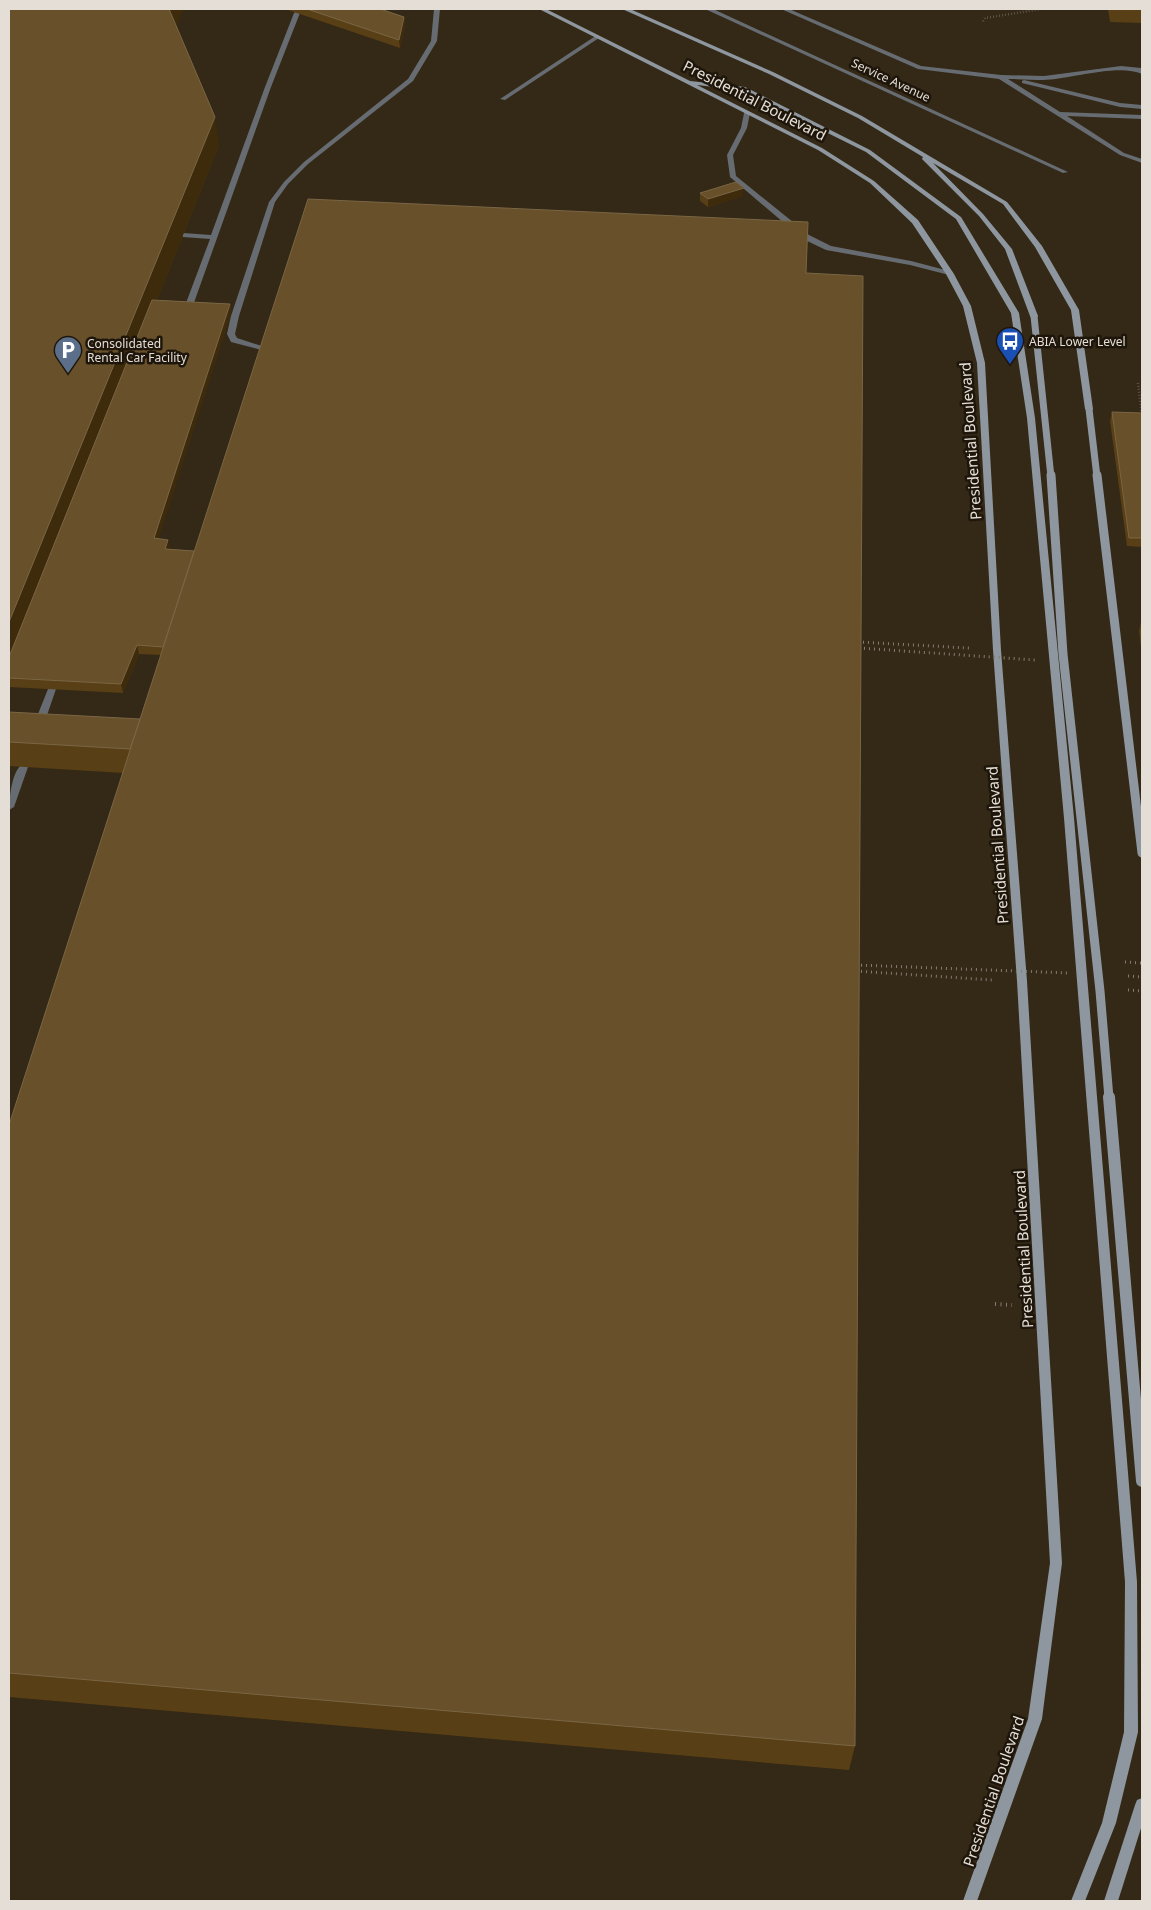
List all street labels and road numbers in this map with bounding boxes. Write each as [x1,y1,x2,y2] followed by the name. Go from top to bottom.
[849,54,933,106] street label: Service Avenue
[680,55,830,145] street label: Presidential Boulevard
[955,361,985,521] street label: Presidential Boulevard
[982,765,1012,925] street label: Presidential Boulevard
[1009,1169,1037,1329] street label: Presidential Boulevard
[958,1713,1028,1869] street label: Presidential Boulevard

